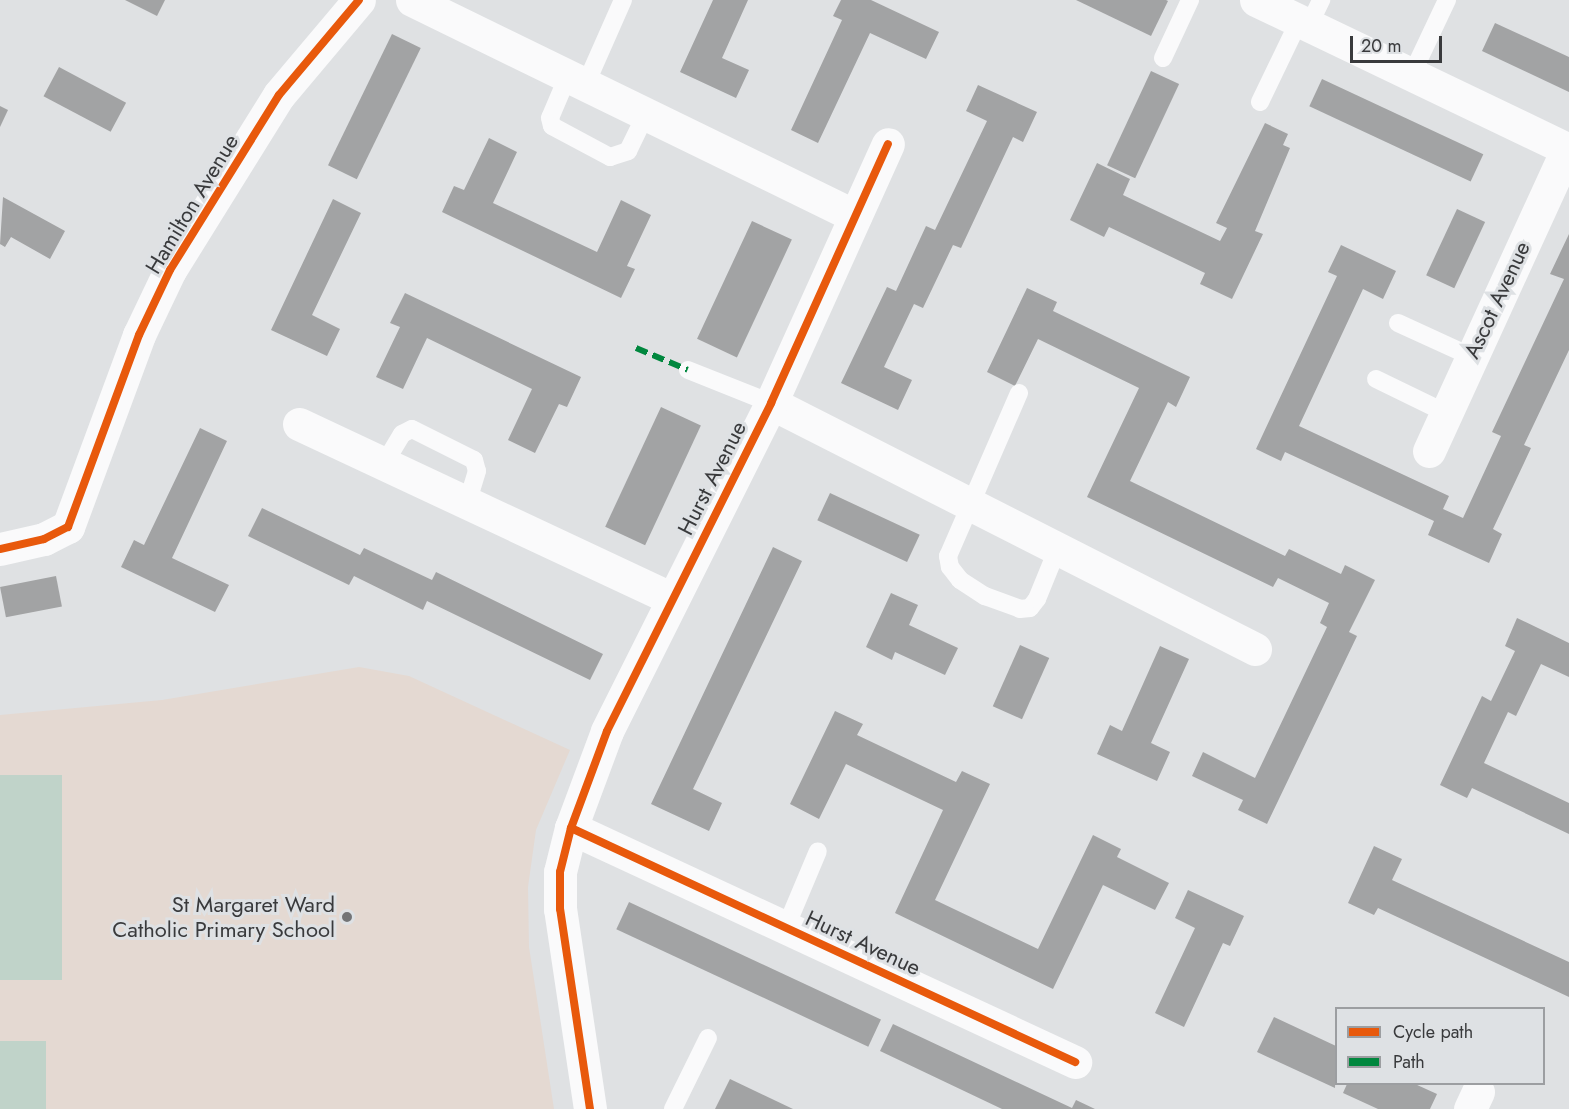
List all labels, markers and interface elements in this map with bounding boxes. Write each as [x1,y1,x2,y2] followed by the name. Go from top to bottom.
[1353,24,1444,62] scale bar
[1361,33,1401,59] text: 20 m
[140,129,244,279] street label: Hamilton Avenue
[1458,237,1536,363] street label: Ascot Avenue
[672,417,752,539] street label: Hurst Avenue
[112,891,335,942] place label: St Margaret Ward Catholic Primary School
[801,905,925,981] street label: Hurst Avenue
[340,910,354,924] marker: St Margaret Ward Catholic Primary School
[1335,1007,1545,1085] legend
[1393,1019,1473,1045] text: Cycle path
[1393,1049,1425,1075] text: Path

